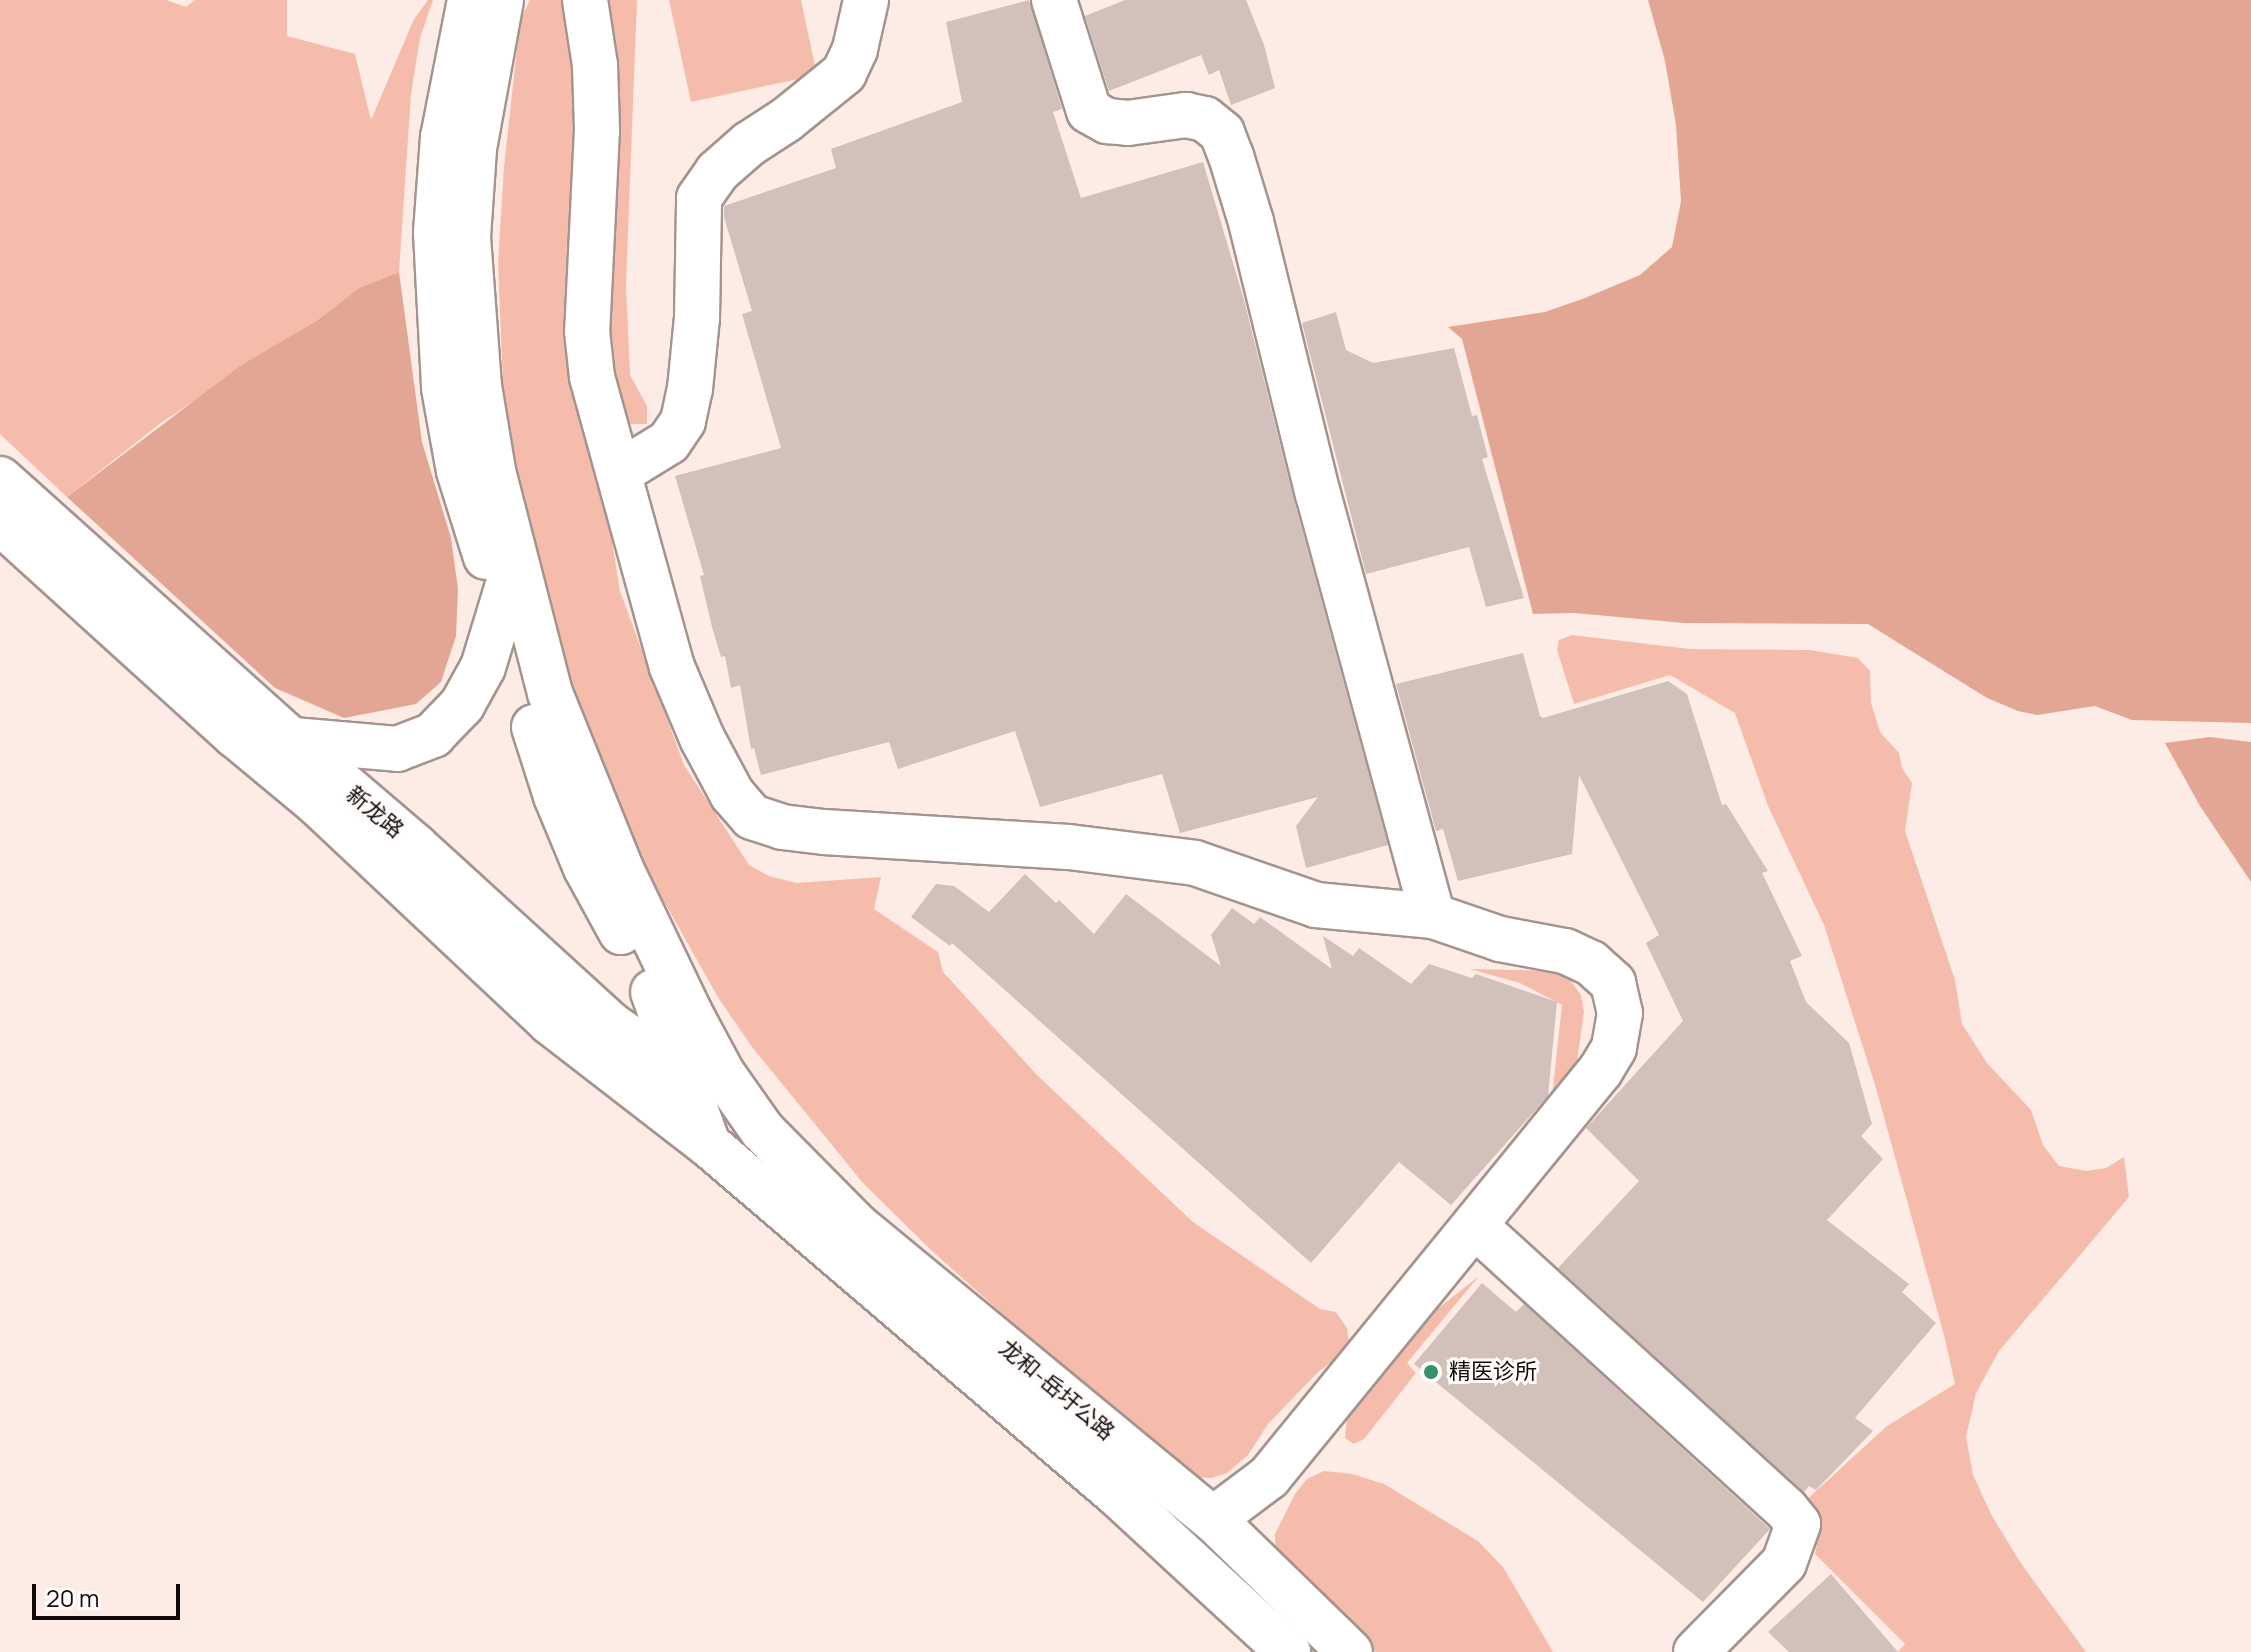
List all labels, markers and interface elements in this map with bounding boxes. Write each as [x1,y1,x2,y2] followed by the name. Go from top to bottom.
[341,781,409,843] street label: 新龙路
[994,1334,1120,1446] street label: 龙和-岳圩公路
[1449,1359,1537,1385] place label: 精医诊所
[1420,1361,1442,1383] marker: 精医诊所
[36,1568,184,1618] scale bar
[46,1581,99,1614] text: 20 m

